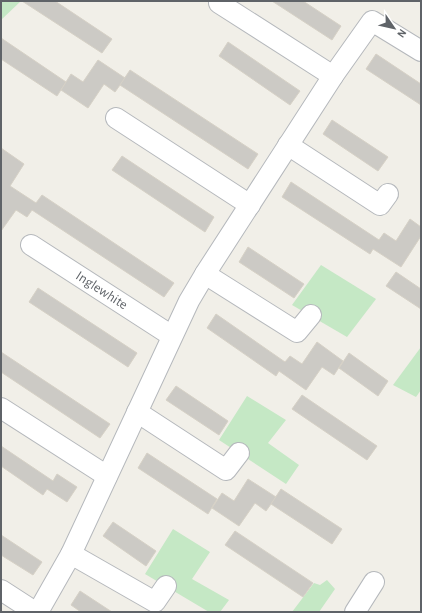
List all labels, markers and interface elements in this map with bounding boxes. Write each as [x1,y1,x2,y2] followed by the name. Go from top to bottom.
[374,8,414,48] north arrow
[395,27,409,40] text: N
[73,269,130,312] street label: Inglewhite

